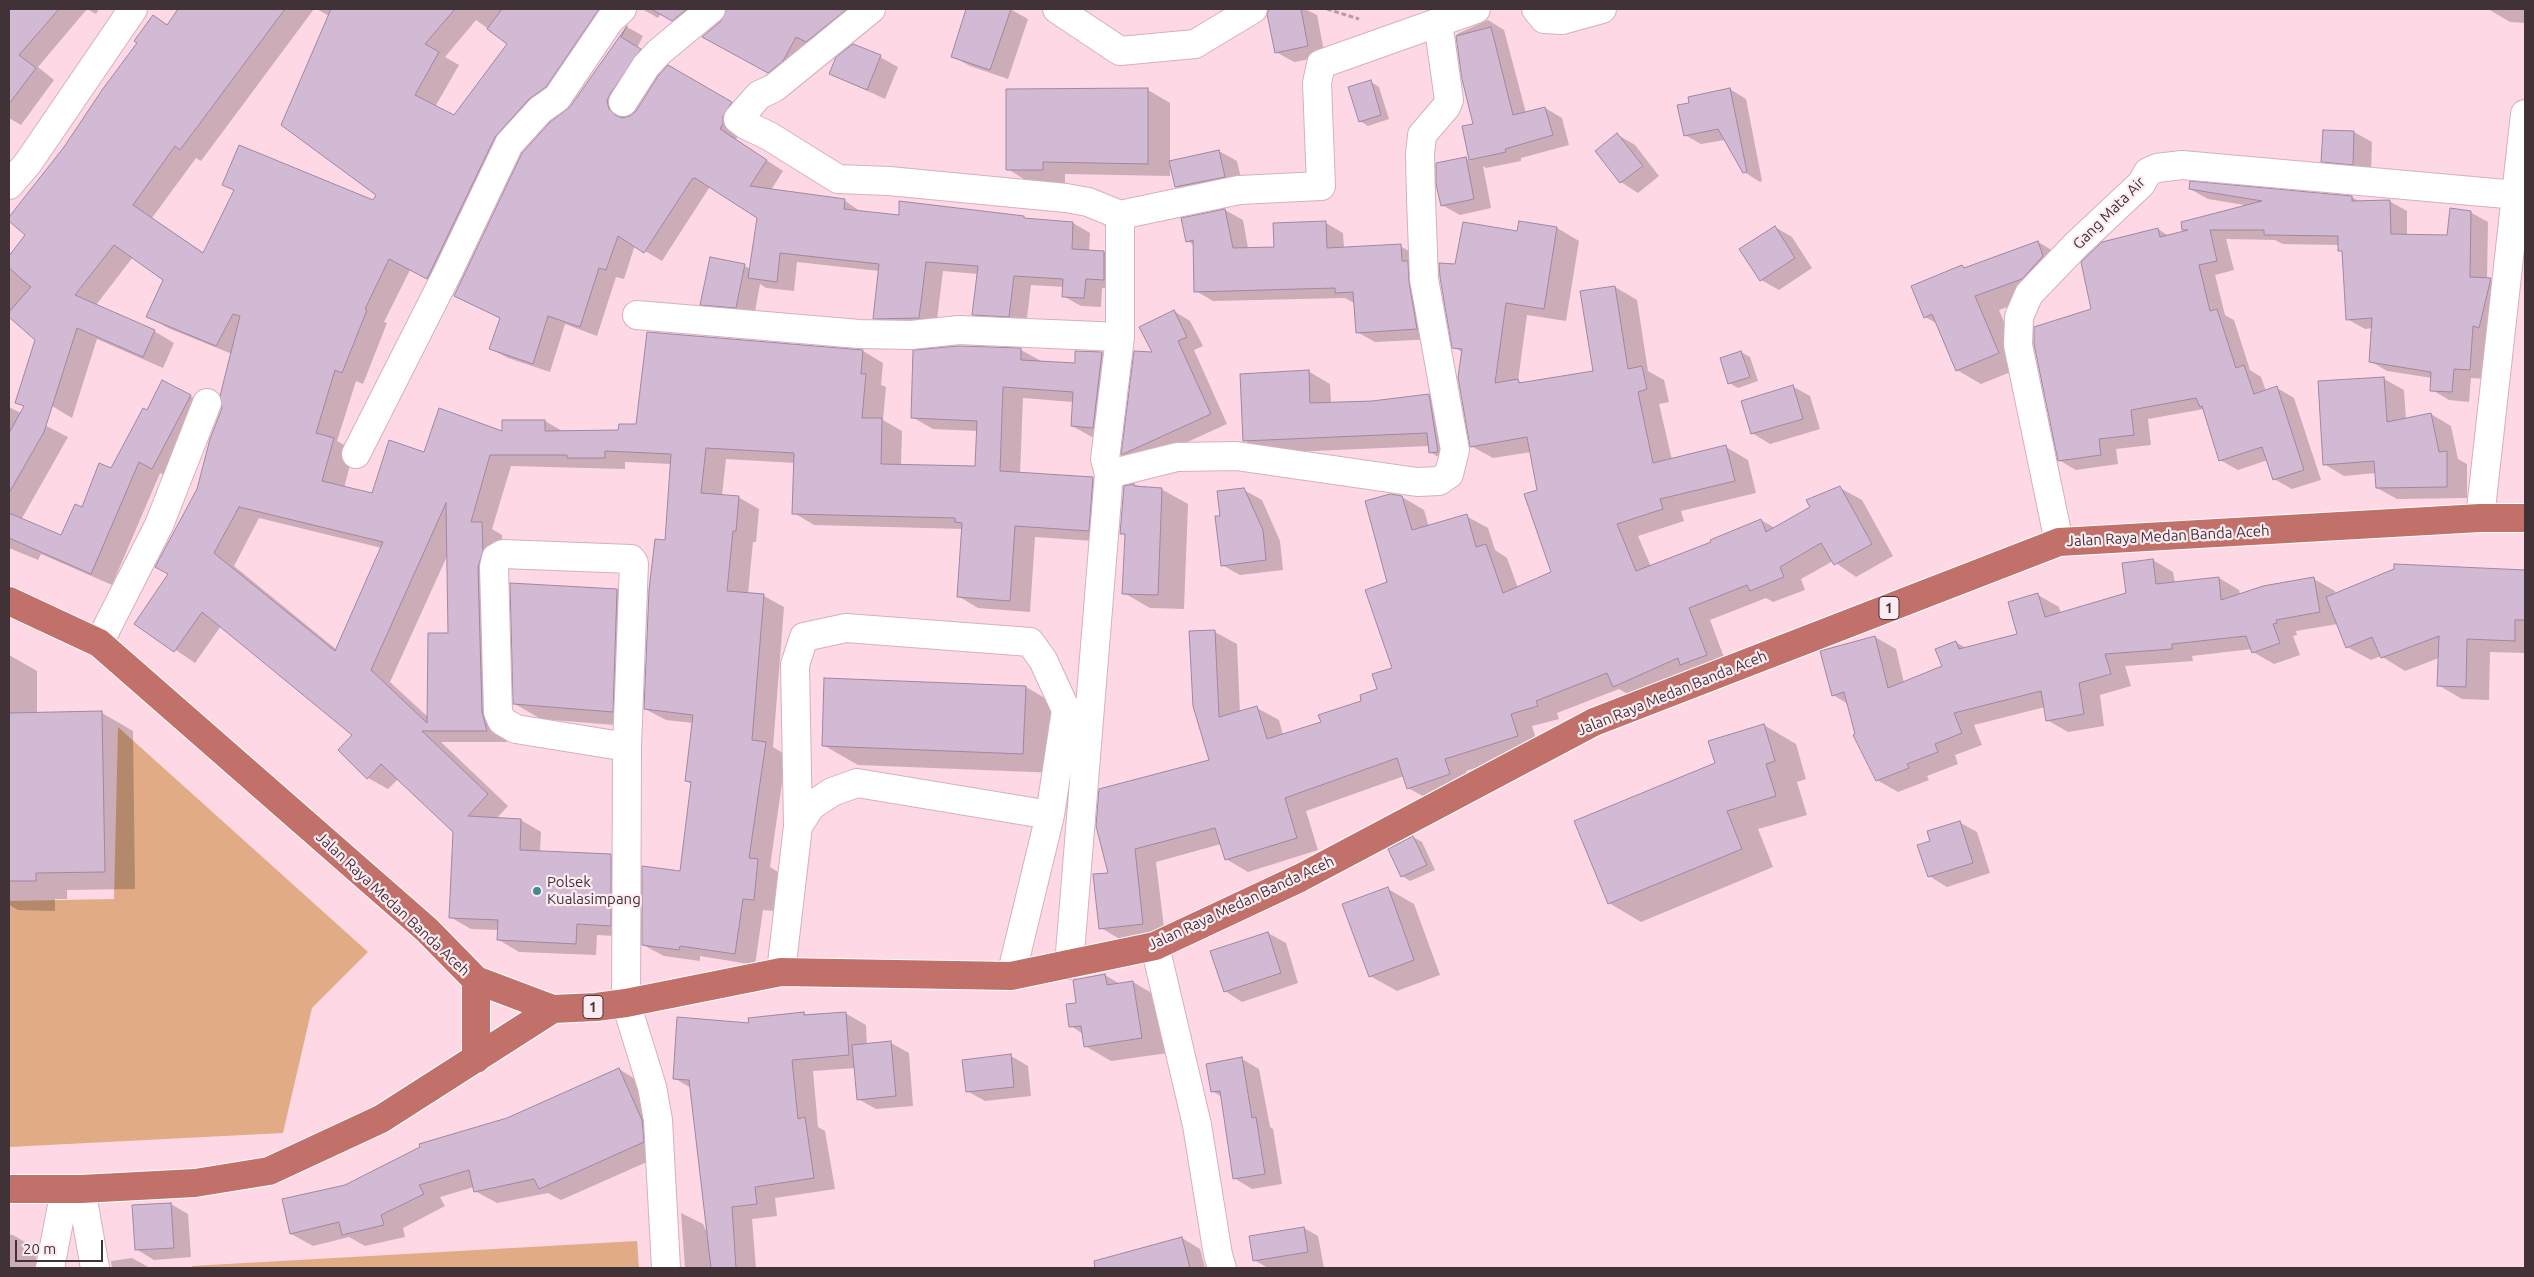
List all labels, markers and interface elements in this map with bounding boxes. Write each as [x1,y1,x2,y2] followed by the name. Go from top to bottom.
[2069,173,2149,253] street label: Gang Mata Air
[2066,522,2270,550] street label: Jalan Raya Medan Banda Aceh
[1879,596,1899,620] road number: 1
[1574,647,1770,739] street label: Jalan Raya Medan Banda Aceh
[313,828,473,980] street label: Jalan Raya Medan Banda Aceh
[1145,852,1337,954] street label: Jalan Raya Medan Banda Aceh
[547,873,641,908] place label: Polsek Kualasimpang
[531,885,543,897] marker: Polsek Kualasimpang
[583,996,603,1019] road number: 1
[18,1230,105,1262] scale bar
[23,1240,56,1257] text: 20 m

